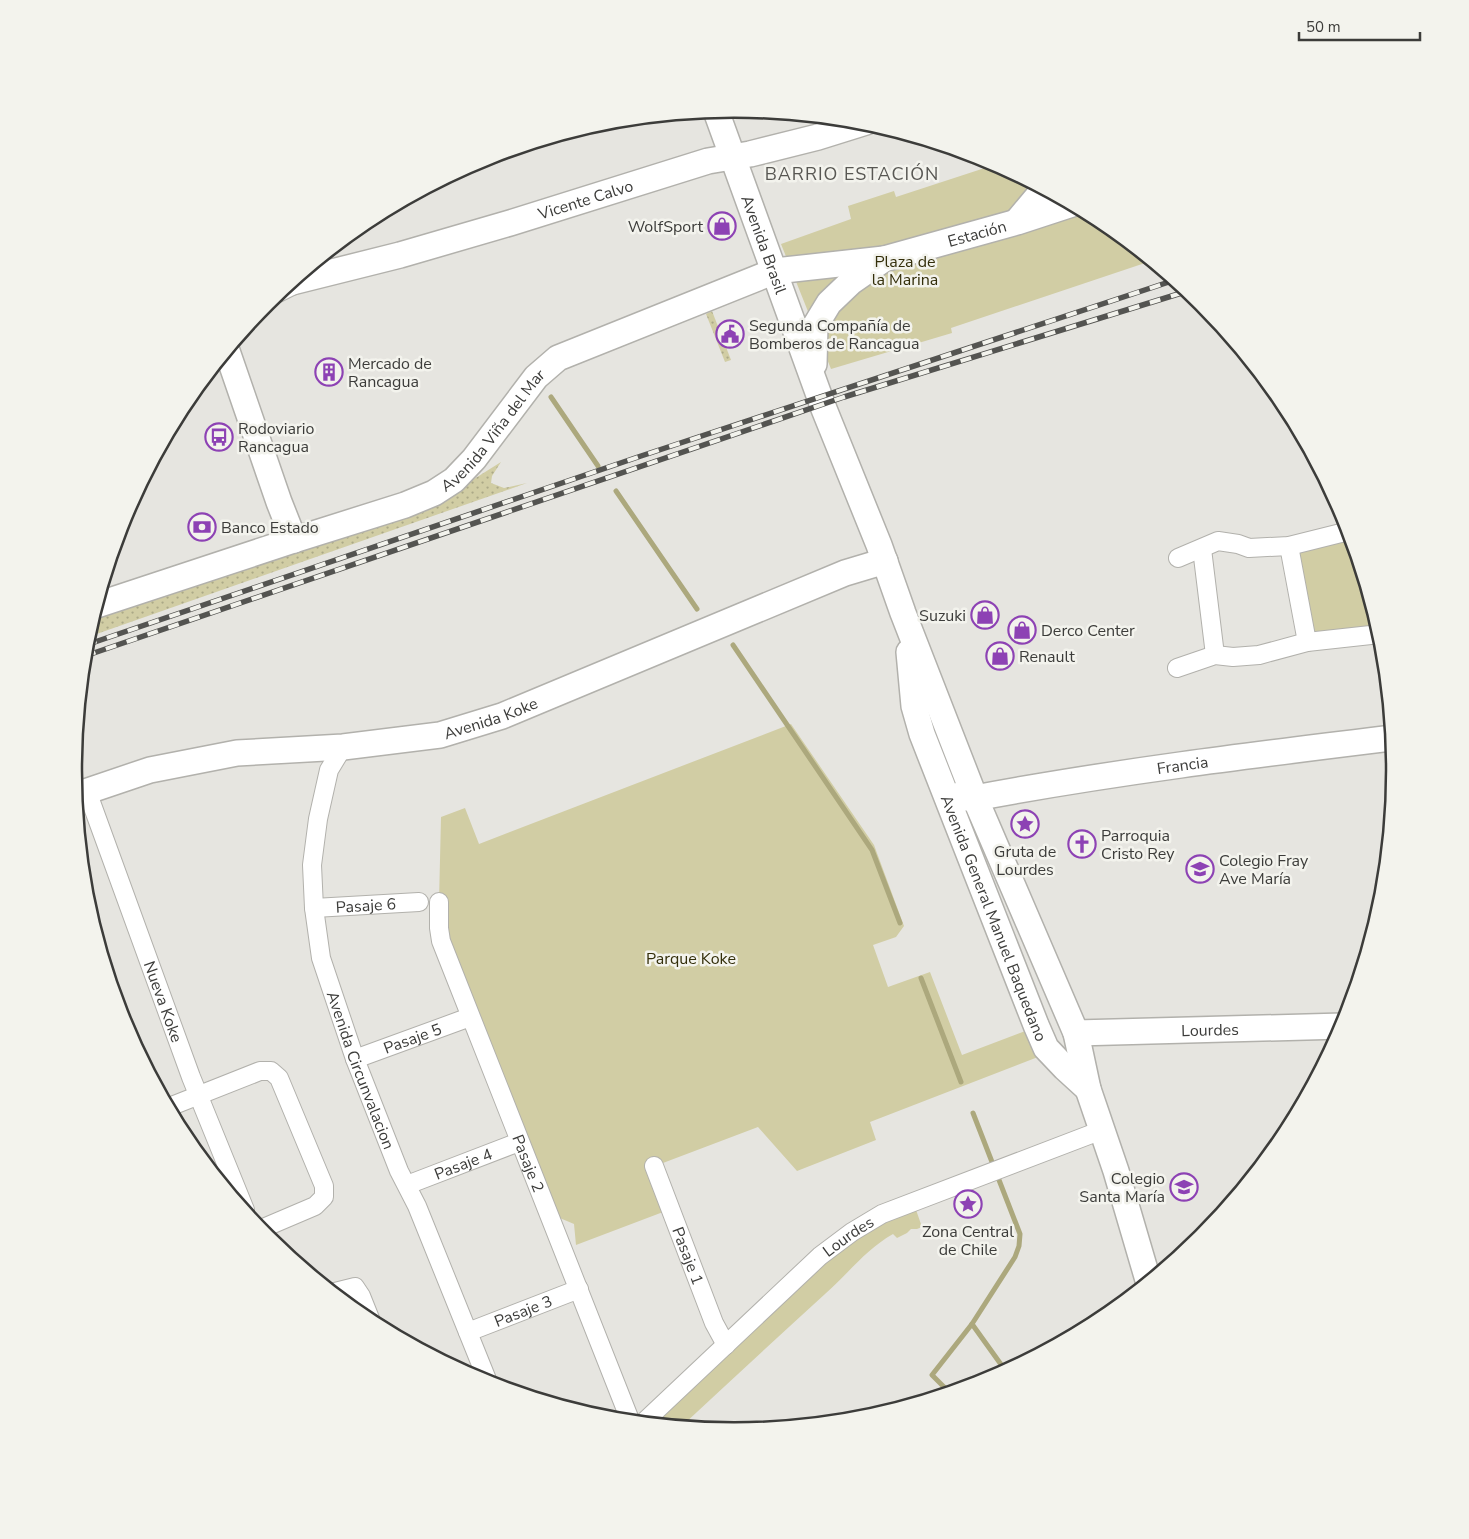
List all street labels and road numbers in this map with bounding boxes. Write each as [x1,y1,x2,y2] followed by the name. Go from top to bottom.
[535,175,636,226] street label: Vicente Calvo
[735,192,792,298] street label: Avenida Brasil
[945,215,1009,253] street label: Estación
[437,364,550,498] street label: Avenida Viña del Mar
[441,692,541,745] street label: Avenida Koke
[1156,751,1210,780] street label: Francia
[935,792,1052,1045] street label: Avenida General Manuel Baquedano
[335,893,397,919] street label: Pasaje 6
[138,958,187,1046] street label: Nueva Koke
[321,988,399,1153] street label: Avenida Circunvalacion
[380,1018,445,1060] street label: Pasaje 5
[1181,1019,1239,1042] street label: Lourdes
[506,1131,549,1196] street label: Pasaje 2
[431,1143,496,1186] street label: Pasaje 4
[819,1211,878,1262] street label: Lourdes
[666,1224,708,1288] street label: Pasaje 1
[491,1290,556,1333] street label: Pasaje 3

